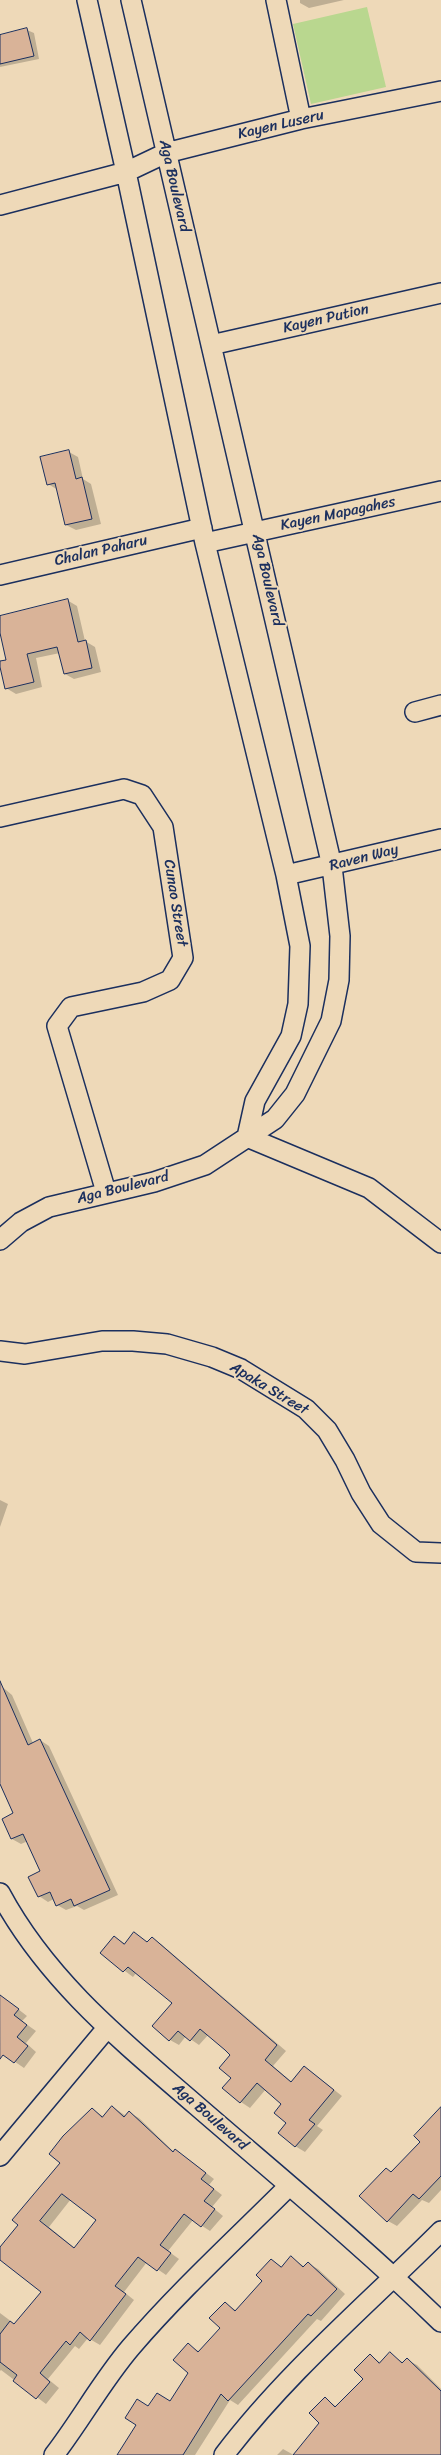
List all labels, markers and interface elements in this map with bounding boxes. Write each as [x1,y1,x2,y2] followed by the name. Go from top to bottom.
[236,106,326,144] street label: Kayen Luseru
[155,138,193,234] street label: Aga Boulevard
[281,300,371,338] street label: Kayen Pution
[279,493,397,535] street label: Kayen Mapagahes
[53,532,149,570] street label: Chalan Paharu
[248,532,286,628] street label: Aga Boulevard
[328,841,400,875] street label: Raven Way
[159,858,191,948] street label: Cunao Street
[75,1168,171,1208] street label: Aga Boulevard
[227,1359,311,1419] street label: Apaka Street
[169,2079,251,2155] street label: Aga Boulevard

